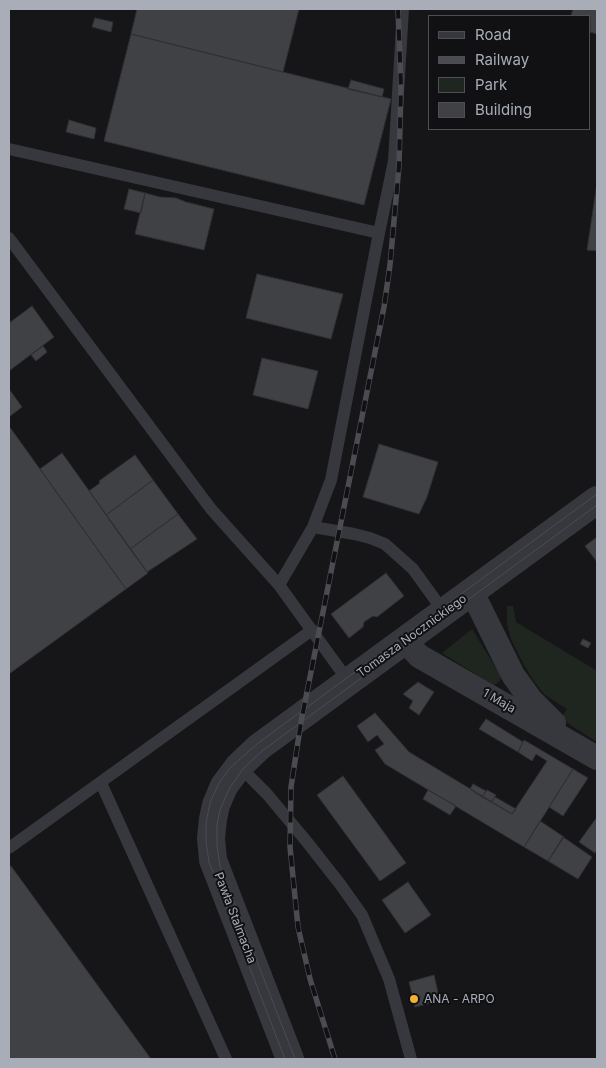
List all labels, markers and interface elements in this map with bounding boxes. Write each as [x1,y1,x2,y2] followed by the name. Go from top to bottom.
[428,15,591,130] legend
[475,25,511,44] text: Road
[475,50,529,69] text: Railway
[475,75,507,94] text: Park
[475,100,532,119] text: Building
[354,591,470,681] street label: Tomasza Nocznickiego
[480,686,518,716] street label: 1 Maja
[211,870,259,966] street label: Pawła Stalmacha
[424,992,495,1006] place label: ANA - ARPO
[408,993,420,1005] marker: ANA - ARPO

